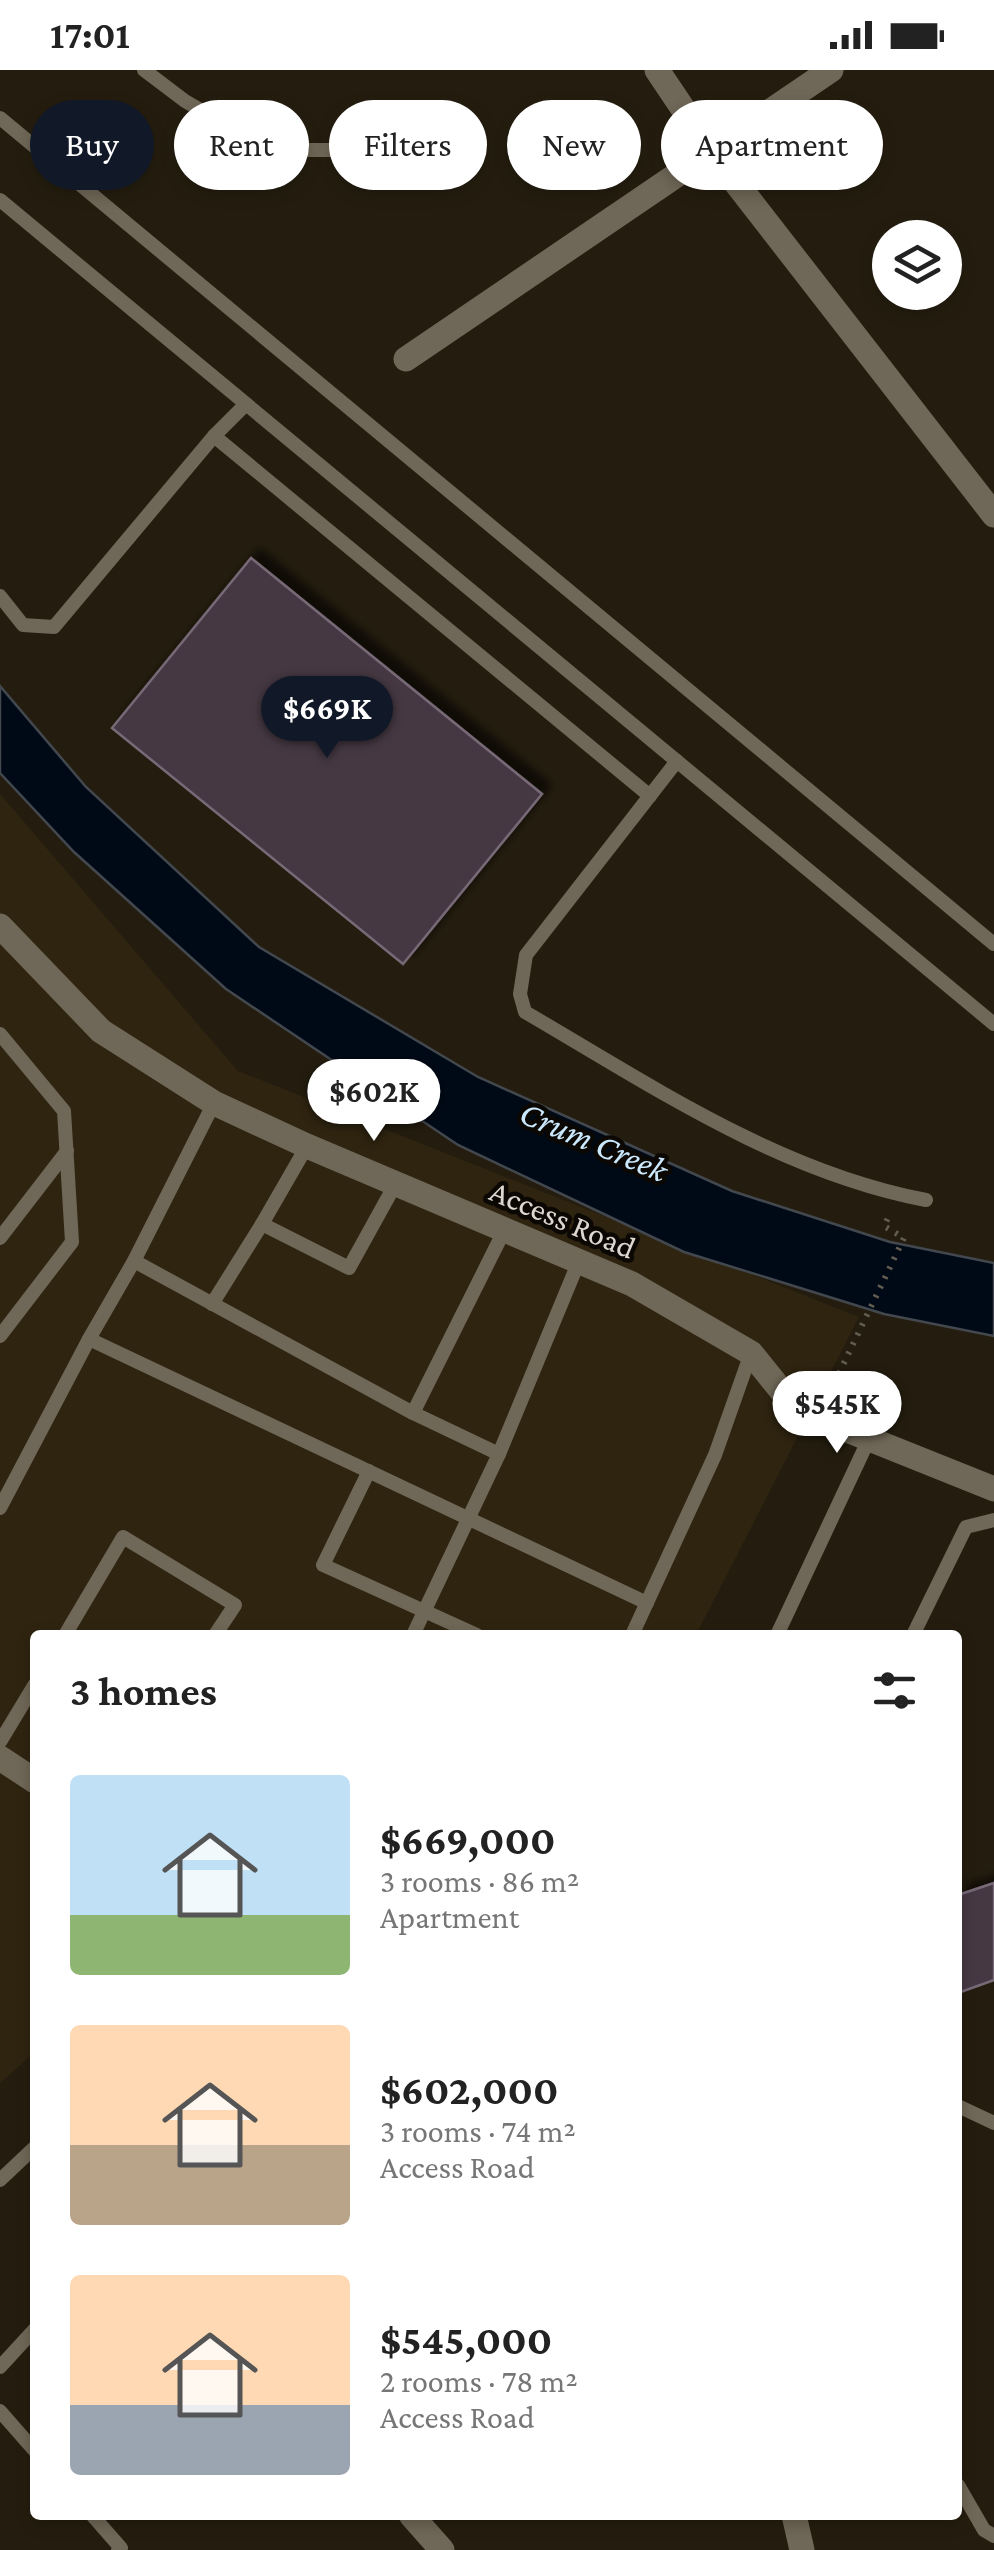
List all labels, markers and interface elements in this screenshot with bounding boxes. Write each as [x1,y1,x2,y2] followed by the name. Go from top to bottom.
[50,14,130,56] text: 17:01
[30,100,154,190] chip: Buy
[174,100,309,190] chip: Rent
[329,100,487,190] chip: Filters
[507,100,641,190] chip: New
[661,100,883,190] chip: Apartment
[872,220,962,310] map controls
[872,220,962,310] button: layers
[257,676,397,761] pin: $669K
[283,690,371,726] text: $669K
[304,1059,444,1144] pin: $602K
[329,1073,419,1109] text: $602K
[514,1093,675,1191] water label: Crum Creek
[485,1172,641,1266] street label: Access Road
[767,1371,907,1456] pin: $545K
[795,1385,879,1421] text: $545K
[867,1663,922,1718] icon: filters
[70,1667,217,1714] text: 3 homes
[150,1815,270,1935] icon: home
[380,1816,556,1863] text: $669,000
[380,1863,579,1899] text: 3 rooms · 86 m²
[380,1899,519,1935] text: Apartment
[150,2065,270,2185] icon: home
[380,2066,558,2113] text: $602,000
[380,2113,576,2149] text: 3 rooms · 74 m²
[380,2149,535,2185] text: Access Road
[150,2315,270,2435] icon: home
[380,2316,552,2363] text: $545,000
[380,2363,578,2399] text: 2 rooms · 78 m²
[380,2399,535,2435] text: Access Road

